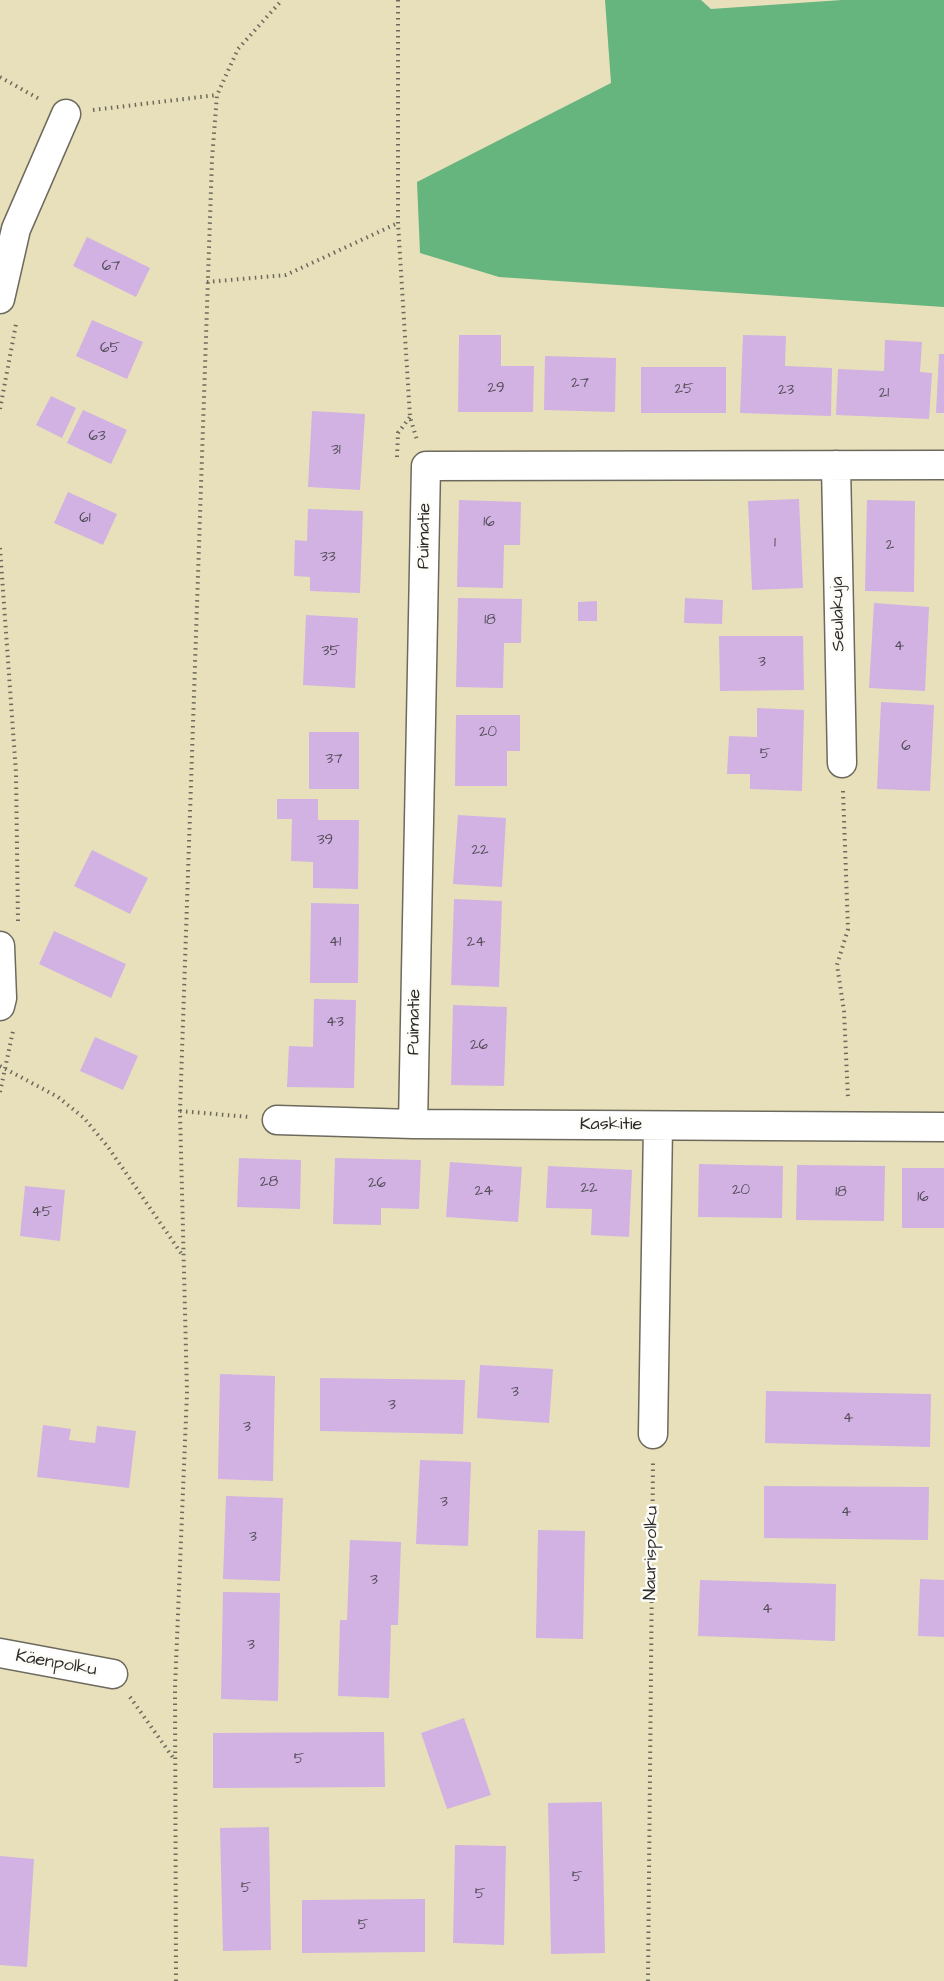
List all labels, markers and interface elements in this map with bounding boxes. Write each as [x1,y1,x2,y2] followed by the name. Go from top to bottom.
[102,258,120,276] house number: 67
[100,340,120,358] house number: 65
[571,375,589,393] house number: 27
[487,380,505,398] house number: 29
[674,381,694,399] house number: 25
[778,382,794,400] house number: 23
[879,385,889,403] house number: 21
[88,428,106,446] house number: 63
[331,442,341,460] house number: 31
[414,503,436,569] street label: Puimatie
[79,510,91,528] house number: 61
[483,514,495,532] house number: 16
[774,535,776,553] house number: 1
[886,537,894,555] house number: 2
[320,549,336,567] house number: 33
[828,576,850,652] street label: Seulakuja
[484,612,496,630] house number: 18
[894,638,904,656] house number: 4
[322,643,340,661] house number: 35
[758,654,766,672] house number: 3
[479,724,497,742] house number: 20
[901,738,911,756] house number: 6
[760,746,770,764] house number: 5
[326,751,342,769] house number: 37
[317,832,333,850] house number: 39
[471,842,489,860] house number: 22
[329,934,341,952] house number: 41
[467,934,485,952] house number: 24
[404,989,426,1055] street label: Puimatie
[326,1014,344,1032] house number: 43
[470,1037,488,1055] house number: 26
[580,1114,642,1136] street label: Kaskitie
[260,1174,278,1192] house number: 28
[368,1175,386,1193] house number: 26
[580,1180,598,1198] house number: 22
[732,1182,750,1200] house number: 20
[475,1183,493,1201] house number: 24
[835,1184,847,1202] house number: 18
[917,1189,929,1207] house number: 16
[32,1204,52,1222] house number: 45
[511,1384,519,1402] house number: 3
[388,1397,396,1415] house number: 3
[843,1410,853,1428] house number: 4
[243,1419,251,1437] house number: 3
[440,1494,448,1512] house number: 3
[841,1504,851,1522] house number: 4
[640,1506,664,1600] street label: Naurispolku
[249,1529,257,1547] house number: 3
[370,1572,378,1590] house number: 3
[762,1601,772,1619] house number: 4
[247,1637,255,1655] house number: 3
[14,1646,98,1682] street label: Käenpolku
[294,1751,304,1769] house number: 5
[572,1869,582,1887] house number: 5
[241,1880,251,1898] house number: 5
[475,1886,485,1904] house number: 5
[358,1917,368,1935] house number: 5

